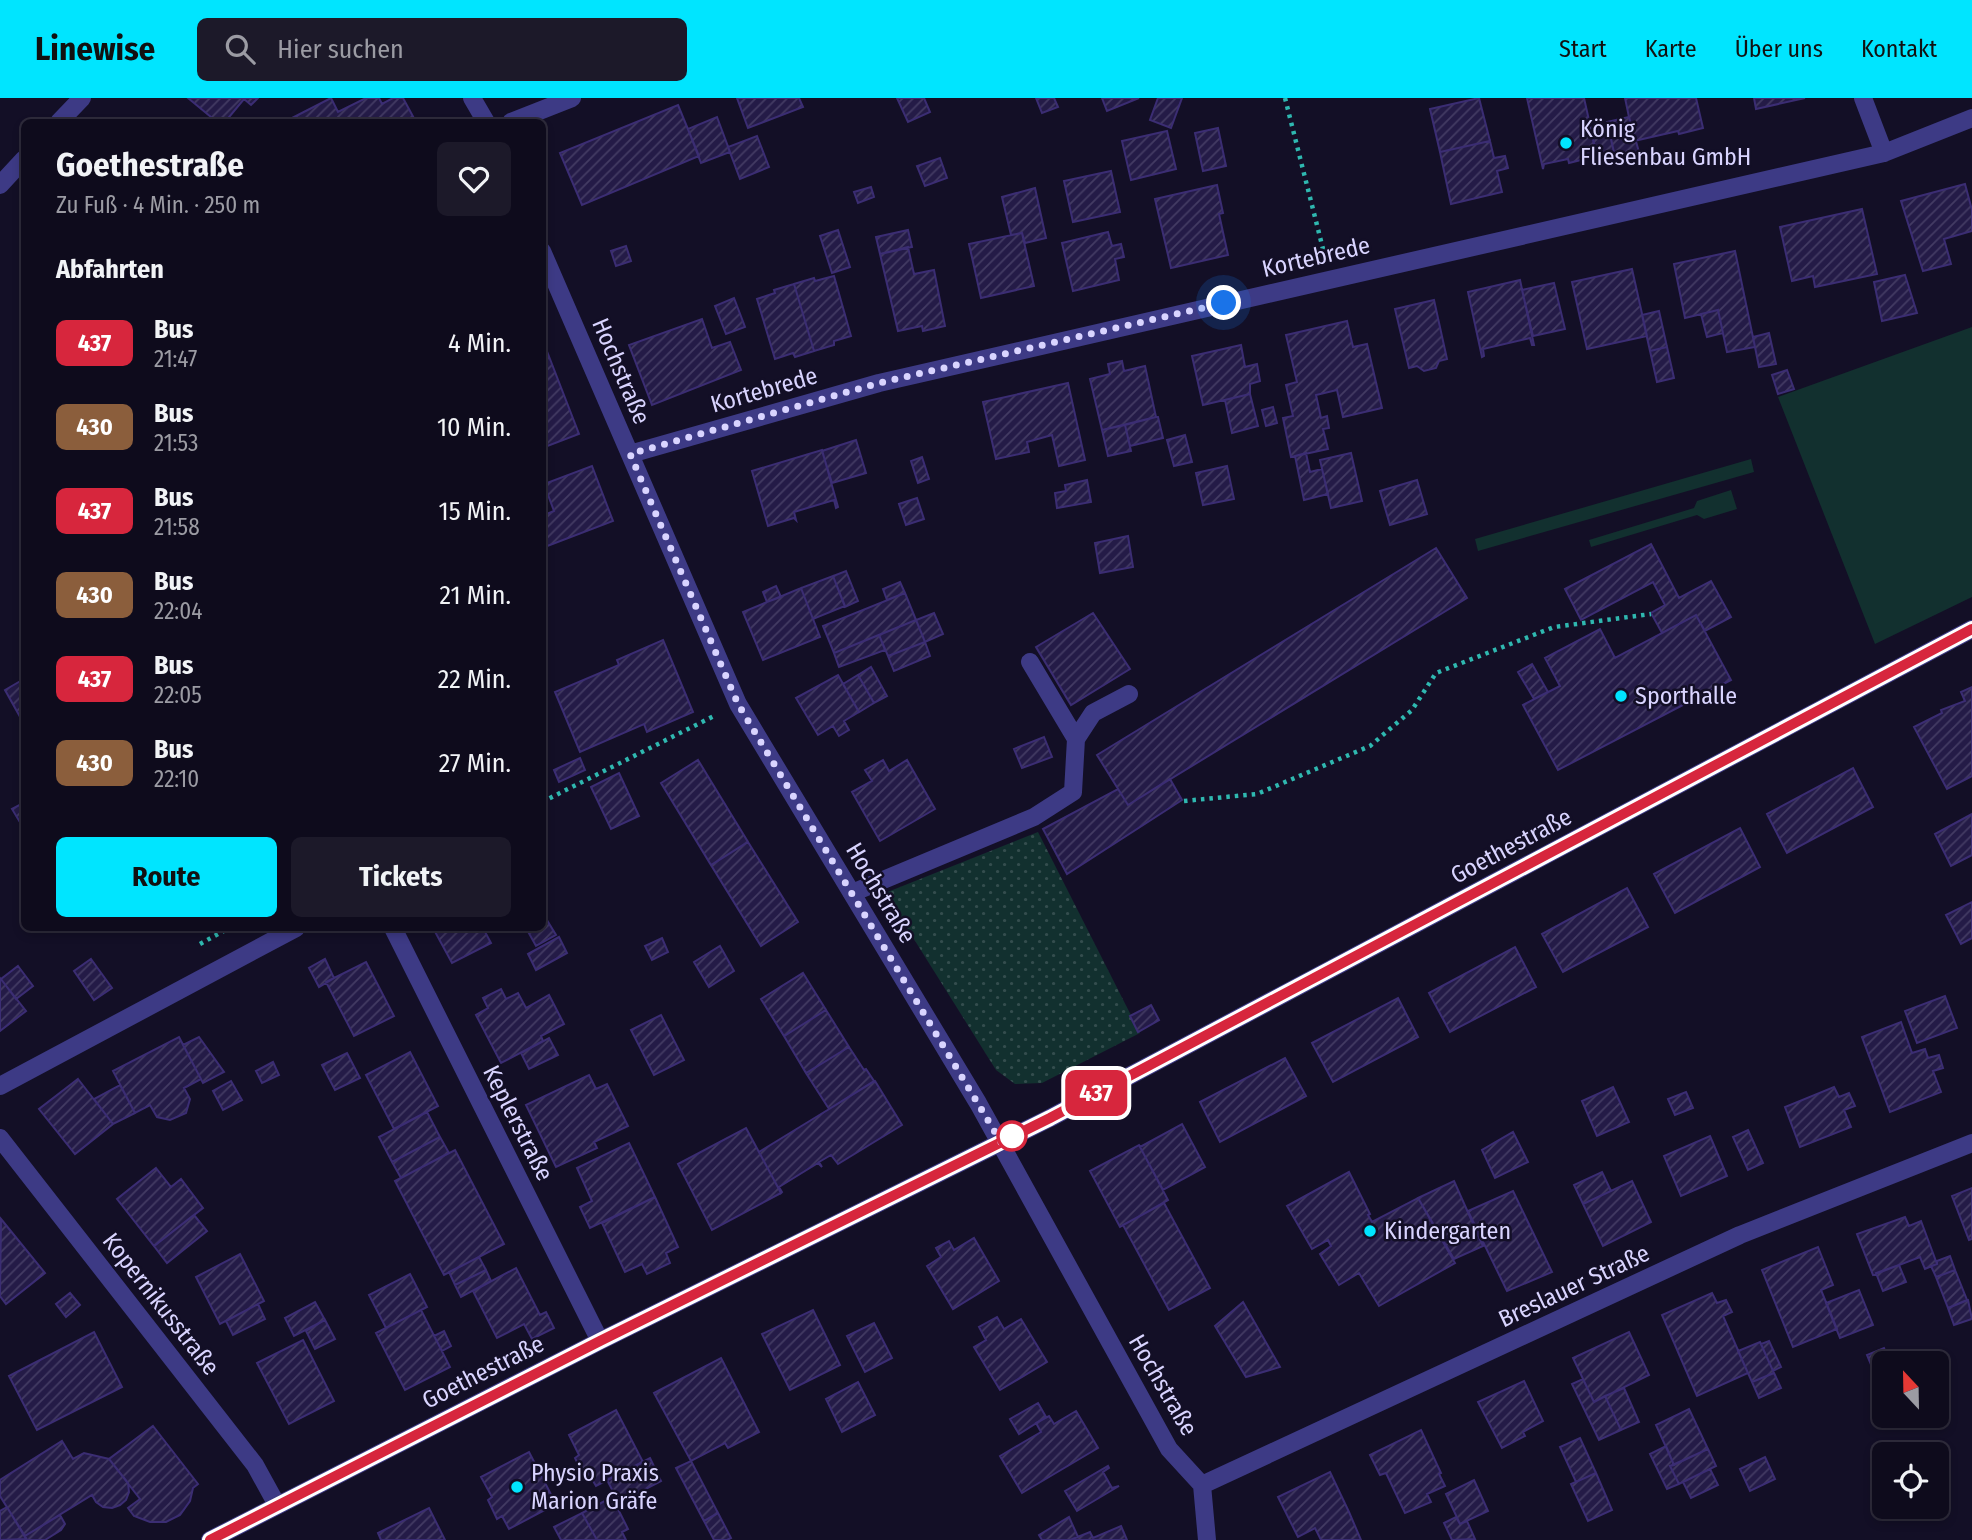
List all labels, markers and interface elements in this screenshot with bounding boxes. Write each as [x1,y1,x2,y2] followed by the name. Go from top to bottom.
[197,18,687,81] search box
[35,29,155,69] text: Linewise
[221,30,259,68] icon: search
[277,34,404,65] text: Hier suchen
[1559,35,1607,63] text: Start
[1645,35,1697,63] text: Karte
[1735,35,1823,63] text: Über uns
[1861,35,1937,63] text: Kontakt
[1580,115,1751,171] place label: König Fliesenbau GmbH
[1558,135,1574,151] marker: König Fliesenbau GmbH
[437,142,511,216] button: heart
[56,145,244,185] text: Goethestraße
[56,191,260,219] text: Zu Fuß · 4 Min. · 250 m
[1259,231,1373,283] street label: Kortebrede
[56,254,164,285] text: Abfahrten
[1206,285,1241,320] your location
[154,314,193,345] text: Bus
[586,314,656,428] street label: Hochstraße
[448,328,511,359] text: 4 Min.
[78,329,111,357] text: 437
[154,345,197,373] text: 21:47
[707,361,821,419] street label: Kortebrede
[154,398,193,429] text: Bus
[437,412,511,443] text: 10 Min.
[76,413,113,441] text: 430
[154,429,198,457] text: 21:53
[154,482,193,513] text: Bus
[439,496,511,527] text: 15 Min.
[78,497,111,525] text: 437
[154,513,200,541] text: 21:58
[154,566,193,597] text: Bus
[440,580,511,611] text: 21 Min.
[76,581,113,609] text: 430
[154,597,202,625] text: 22:04
[154,650,193,681] text: Bus
[438,664,511,695] text: 22 Min.
[78,665,111,693] text: 437
[154,681,202,709] text: 22:05
[1635,682,1737,710] place label: Sporthalle
[1613,688,1629,704] marker: Sporthalle
[154,734,193,765] text: Bus
[439,748,511,779] text: 27 Min.
[76,749,113,777] text: 430
[154,765,199,793] text: 22:10
[1446,802,1576,890] street label: Goethestraße
[56,837,277,917] button: Route
[291,837,511,917] button: Tickets
[840,838,922,948] street label: Hochstraße
[477,1061,559,1185] street label: Keplerstraße
[1056,1070,1136,1116] line badge: 437
[1079,1079,1113,1107] text: 437
[997,1121,1027,1151] unlabelled marker
[1384,1217,1511,1245] place label: Kindergarten
[1362,1223,1378,1239] marker: Kindergarten
[97,1227,225,1381] street label: Kopernikusstraße
[1494,1239,1654,1333] street label: Breslauer Straße
[417,1329,549,1415] street label: Goethestraße
[1123,1329,1203,1441] street label: Hochstraße
[1872,1351,1950,1428] north arrow
[1872,1351,1949,1519] map controls
[1872,1442,1949,1519] button: locate
[531,1459,659,1515] place label: Physio Praxis Marion Gräfe
[509,1479,525,1495] marker: Physio Praxis Marion Gräfe

